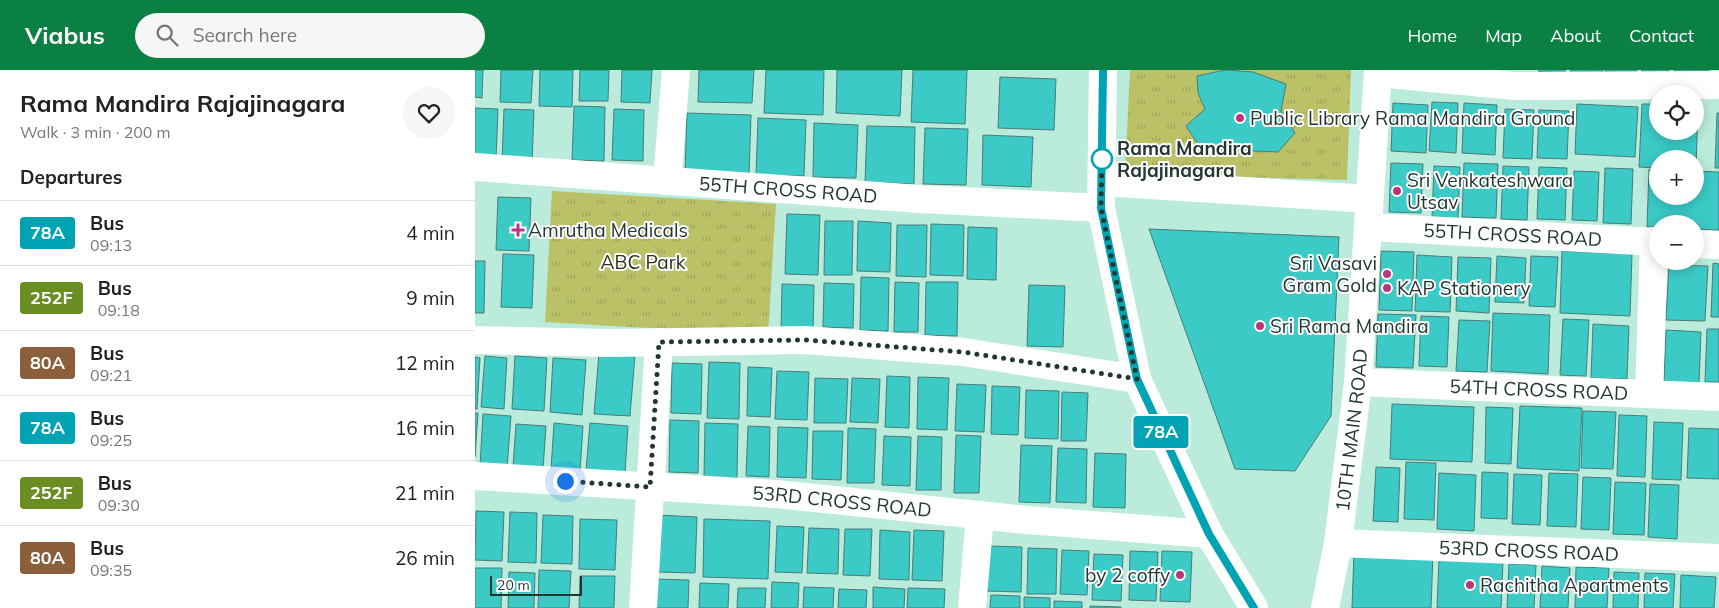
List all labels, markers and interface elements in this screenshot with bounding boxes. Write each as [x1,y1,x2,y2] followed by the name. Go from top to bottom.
[135,13,485,58] search box
[25,20,105,50] text: Viabus
[153,21,181,49] icon: search
[193,23,297,47] text: Search here
[1407,24,1457,47] text: Home
[1485,24,1522,47] text: Map
[1550,24,1601,47] text: About
[1629,24,1694,47] text: Contact
[1649,85,1704,270] map controls
[1649,85,1704,140] button: locate
[403,87,455,139] button: heart
[20,88,345,118] text: Rama Mandira Rajajinagara
[1250,106,1576,130] place label: Public Library Rama Mandira Ground
[1234,112,1246,124] marker: Public Library Rama Mandira Ground
[20,122,171,142] text: Walk · 3 min · 200 m
[1117,136,1252,182] place label: Rama Mandira Rajajinagara
[1091,148,1113,170] marker: Rama Mandira Rajajinagara
[1649,150,1704,205] button: +
[20,165,122,189] text: Departures
[1407,168,1573,214] place label: Sri Venkateshwara Utsav
[698,171,878,208] street label: 55TH CROSS ROAD
[1391,185,1403,197] marker: Sri Venkateshwara Utsav
[90,211,124,235] text: Bus
[1649,215,1704,270] button: −
[528,218,688,242] place label: Amrutha Medicals
[1423,218,1603,251] street label: 55TH CROSS ROAD
[30,221,65,244] text: 78A
[406,221,455,245] text: 4 min
[512,224,524,236] marker: Amrutha Medicals
[90,235,132,255] text: 09:13
[601,250,686,274] park label: ABC Park
[1283,251,1377,297] place label: Sri Vasavi Gram Gold
[1381,268,1393,280] marker: Sri Vasavi Gram Gold
[98,276,132,300] text: Bus
[1397,276,1531,300] place label: KAP Stationery
[1381,282,1393,294] marker: KAP Stationery
[30,286,73,309] text: 252F
[406,286,455,310] text: 9 min
[98,300,140,320] text: 09:18
[1270,314,1429,338] place label: Sri Rama Mandira
[1254,320,1266,332] marker: Sri Rama Mandira
[90,341,124,365] text: Bus
[1330,348,1372,513] street label: 10TH MAIN ROAD
[30,351,65,374] text: 80A
[395,351,455,375] text: 12 min
[90,365,132,385] text: 09:21
[1449,374,1629,405] street label: 54TH CROSS ROAD
[90,406,124,430] text: Bus
[30,416,65,439] text: 78A
[395,416,455,440] text: 16 min
[1132,416,1190,448] line badge: 78A
[1143,420,1179,443] text: 78A
[90,430,132,450] text: 09:25
[553,469,578,494] your location
[98,471,132,495] text: Bus
[30,481,73,504] text: 252F
[395,481,455,505] text: 21 min
[752,481,933,522] street label: 53RD CROSS ROAD
[98,495,140,515] text: 09:30
[1438,535,1619,566] street label: 53RD CROSS ROAD
[90,536,124,560] text: Bus
[30,546,65,569] text: 80A
[395,546,455,570] text: 26 min
[90,560,132,580] text: 09:35
[1085,563,1170,587] place label: by 2 coffy
[1174,569,1186,581] marker: by 2 coffy
[490,573,583,596] scale bar
[1480,573,1669,597] place label: Rachitha Apartments
[497,576,530,594] text: 20 m
[1464,579,1476,591] marker: Rachitha Apartments

